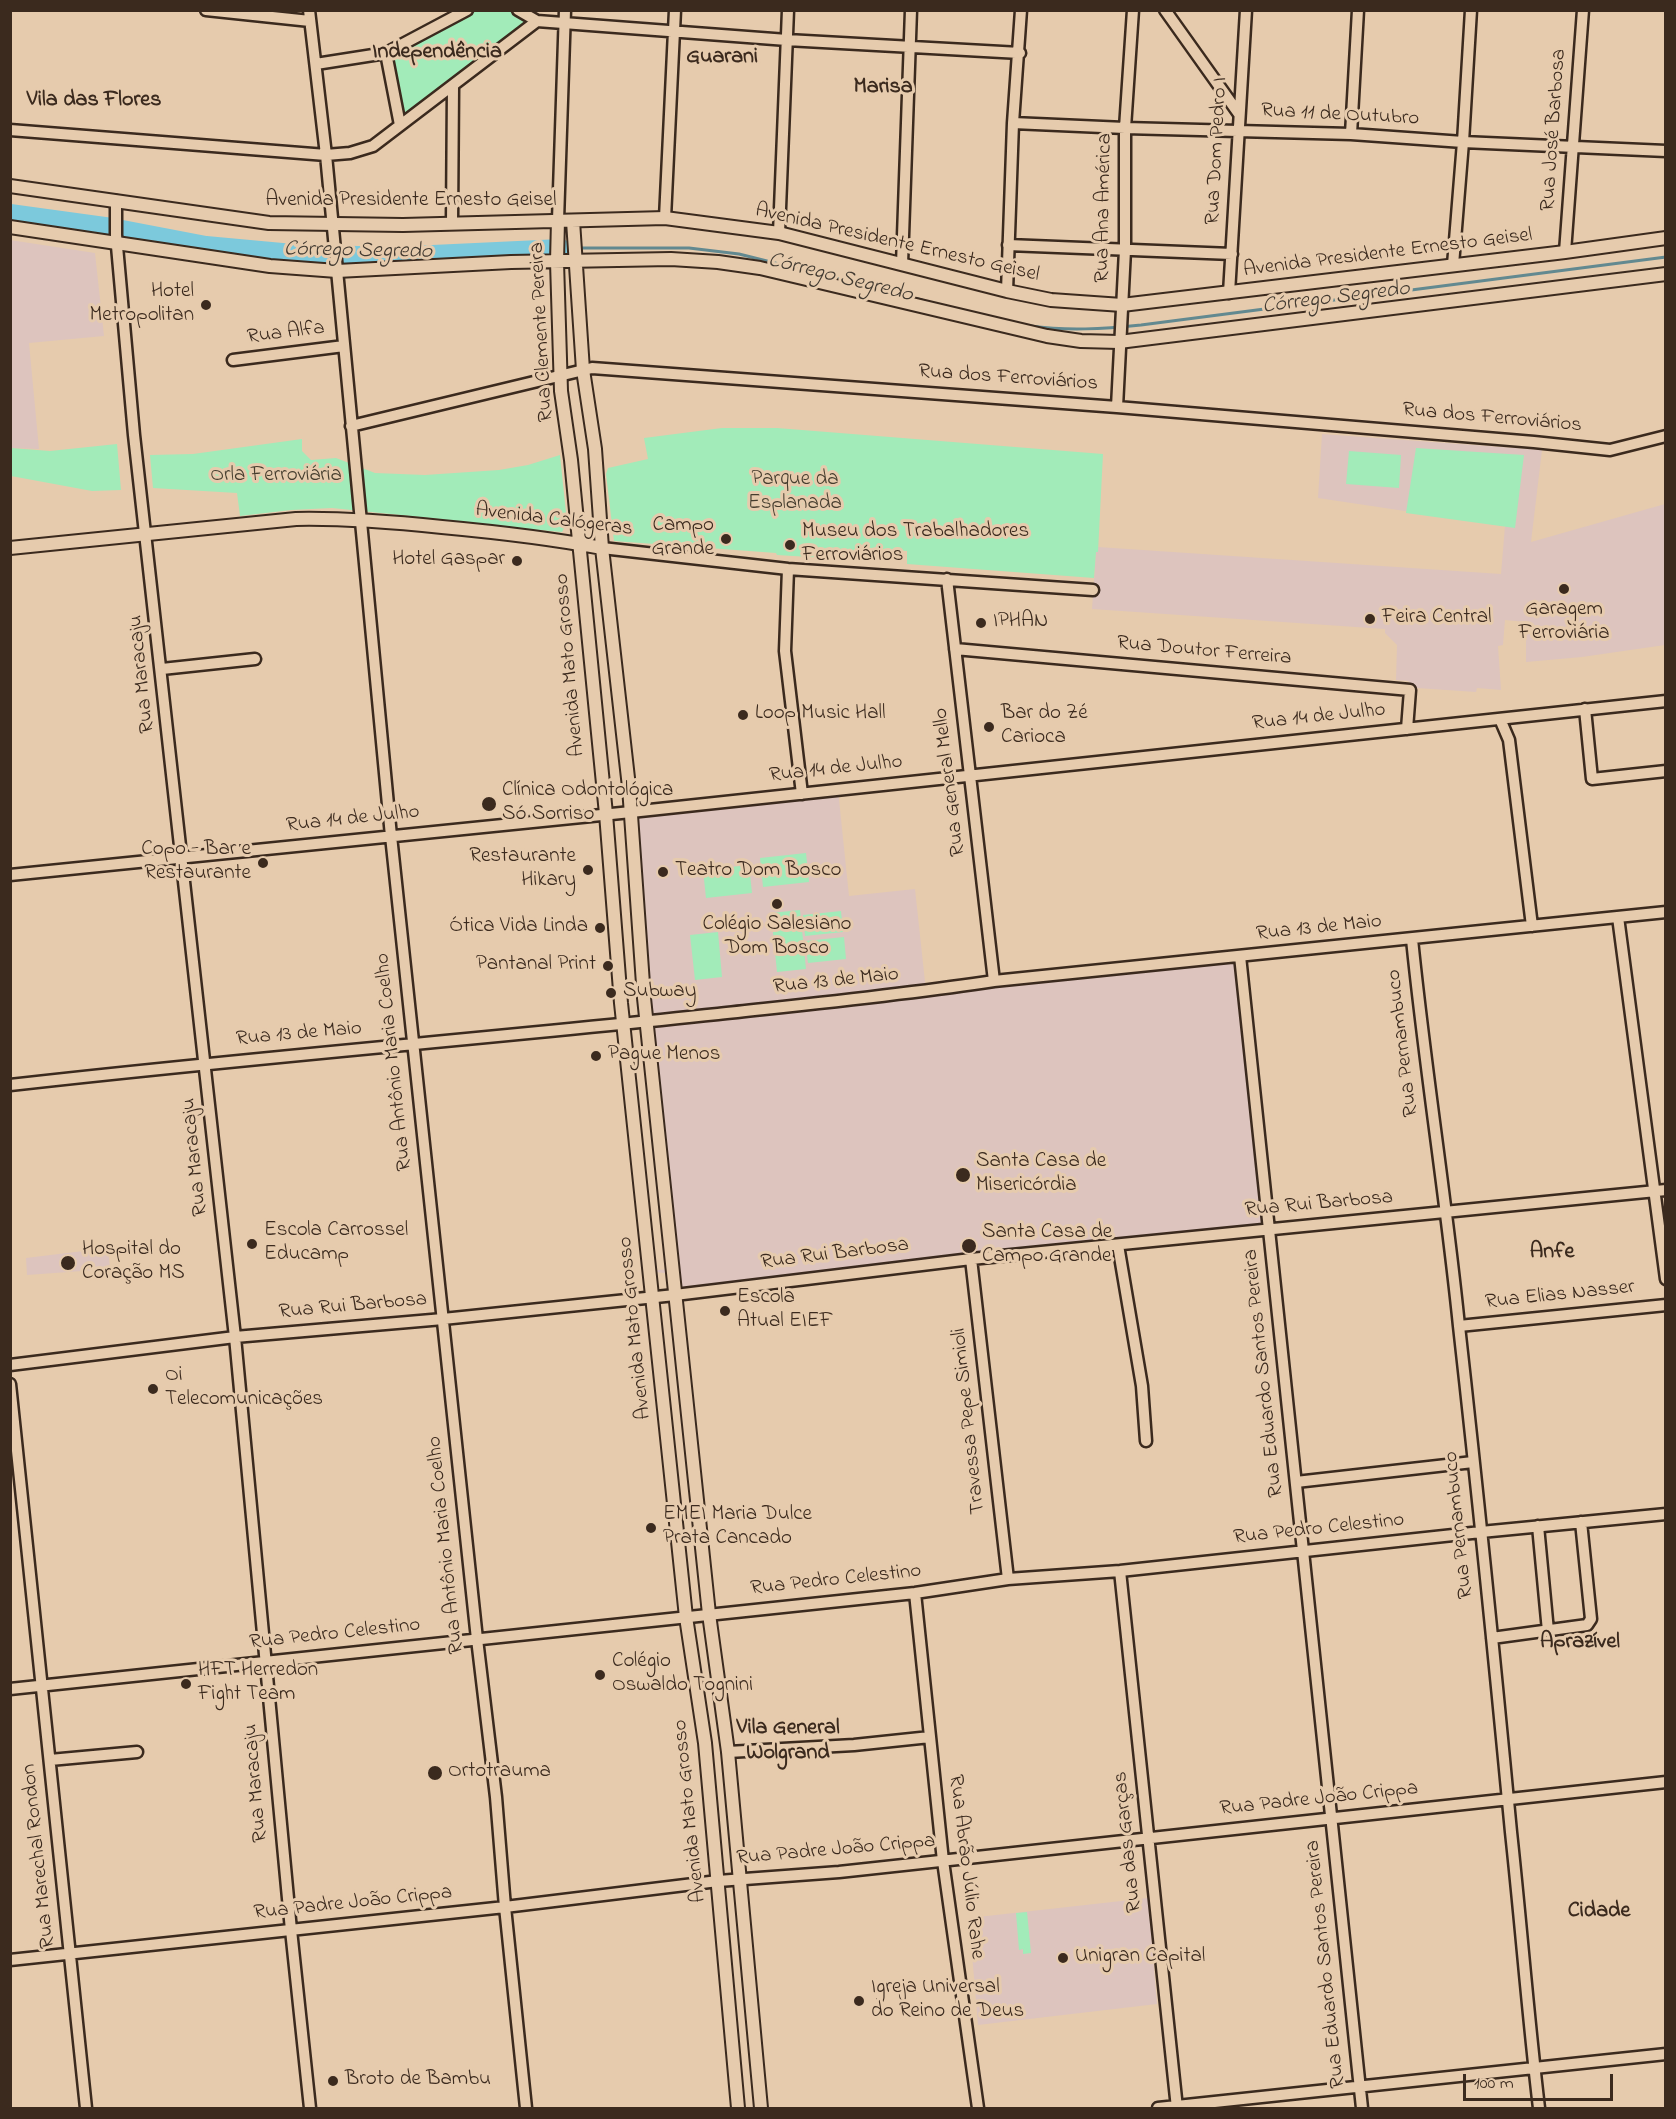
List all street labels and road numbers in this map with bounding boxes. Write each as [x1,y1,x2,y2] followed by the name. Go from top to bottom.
[1537,48,1573,212] street label: Rua José Barbosa
[1202,77,1234,225] street label: Rua Dom Pedro I
[1260,99,1420,133] street label: Rua 11 de Outubro
[1091,133,1119,283] street label: Rua Ana América
[265,189,557,215] street label: Avenida Presidente Ernesto Geisel
[752,199,1042,289] street label: Avenida Presidente Ernesto Geisel
[1242,224,1534,284] street label: Avenida Presidente Ernesto Geisel
[526,241,560,423] street label: Rua Clemente Pereira
[246,317,326,351] street label: Rua Alfa
[917,360,1099,398] street label: Rua dos Ferroviários
[1401,399,1583,439] street label: Rua dos Ferroviários
[474,499,634,543] street label: Avenida Calógeras
[550,572,592,758] street label: Avenida Mato Grosso
[124,614,162,734] street label: Rua Maracaju
[1116,632,1292,672] street label: Rua Doutor Ferreira
[1251,698,1387,738] street label: Rua 14 de Julho
[929,706,973,858] street label: Rua General Mello
[768,750,904,790] street label: Rua 14 de Julho
[285,800,421,840] street label: Rua 14 de Julho
[1255,910,1383,948] street label: Rua 13 de Maio
[371,952,419,1172] street label: Rua Antônio Maria Coelho
[772,963,900,1001] street label: Rua 13 de Maio
[1382,968,1426,1118] street label: Rua Pernambuco
[235,1017,363,1053] street label: Rua 13 de Maio
[177,1097,215,1217] street label: Rua Maracaju
[1244,1186,1394,1224] street label: Rua Rui Barbosa
[760,1233,910,1277] street label: Rua Rui Barbosa
[614,1235,658,1421] street label: Avenida Mato Grosso
[1239,1248,1291,1498] street label: Rua Eduardo Santos Pereira
[1484,1276,1636,1316] street label: Rua Elias Nasser
[278,1288,428,1326] street label: Rua Rui Barbosa
[948,1327,992,1515] street label: Travessa Pepe Simioli
[423,1435,471,1655] street label: Rua Antônio Maria Coelho
[1440,1450,1480,1600] street label: Rua Pernambuco
[1232,1508,1406,1552] street label: Rua Pedro Celestino
[749,1559,923,1603] street label: Rua Pedro Celestino
[248,1613,422,1657] street label: Rua Pedro Celestino
[669,1718,713,1904] street label: Avenida Mato Grosso
[239,1723,275,1843] street label: Rua Maracaju
[18,1762,62,1950] street label: Rua Marechal Rondon
[1109,1770,1149,1914] street label: Rua das Garças
[941,1773,989,1961] street label: Rua Abrão Júlio Rahe
[1219,1777,1419,1823] street label: Rua Padre João Crippa
[736,1830,936,1872] street label: Rua Padre João Crippa
[1301,1839,1353,2089] street label: Rua Eduardo Santos Pereira
[253,1881,453,1927] street label: Rua Padre João Crippa

